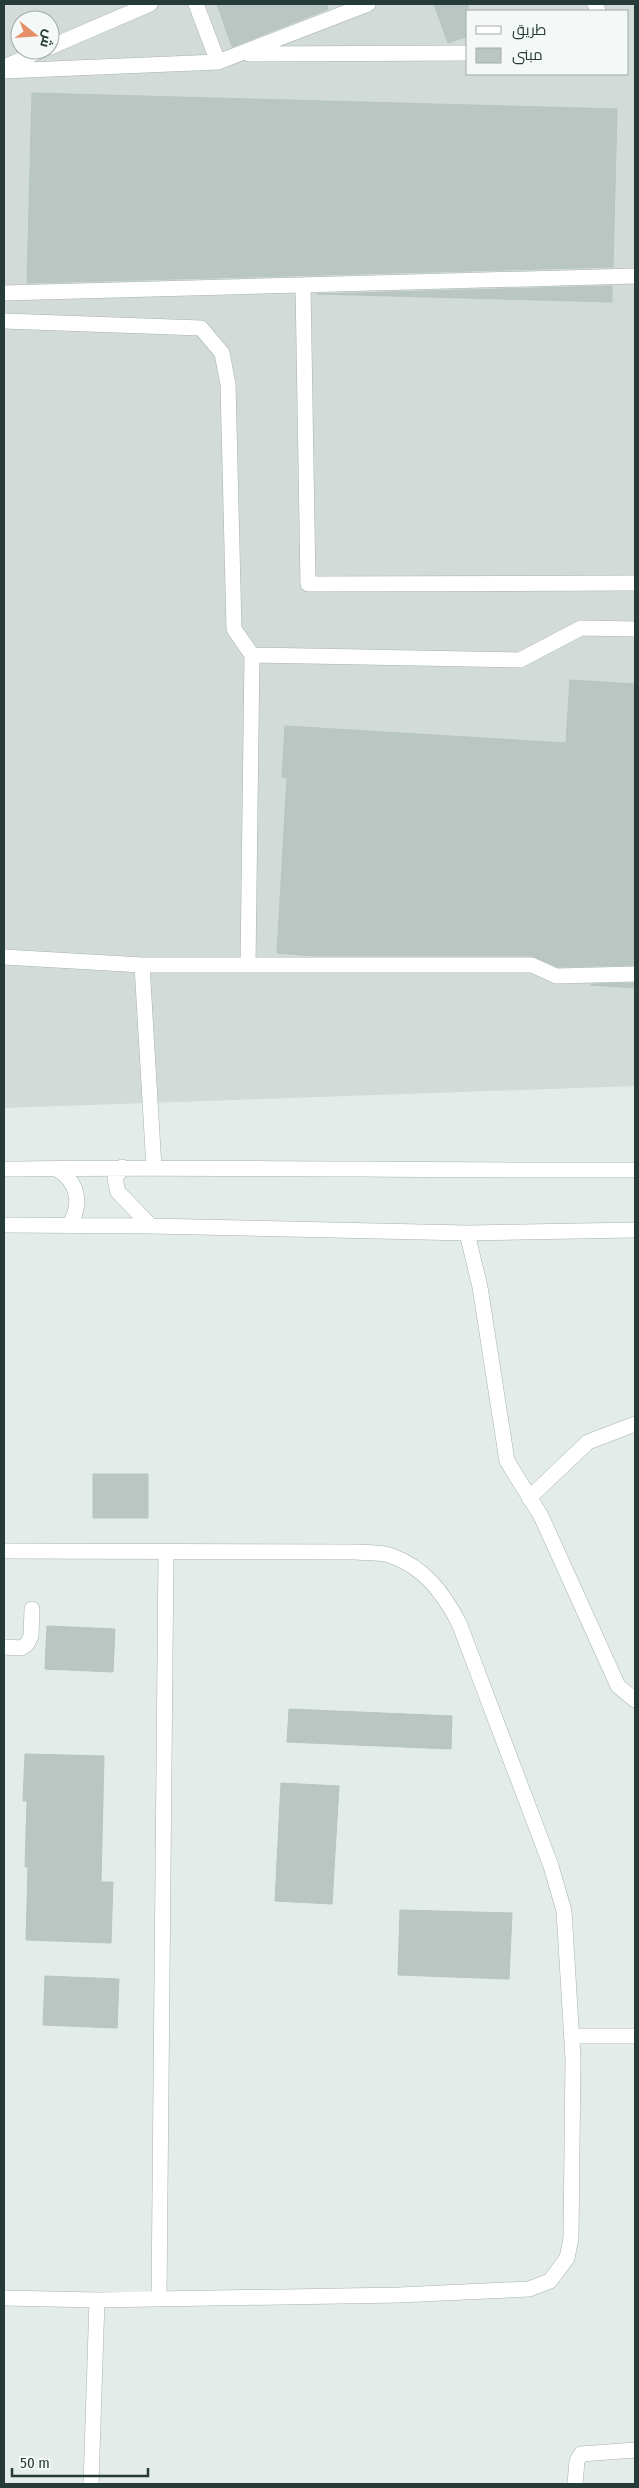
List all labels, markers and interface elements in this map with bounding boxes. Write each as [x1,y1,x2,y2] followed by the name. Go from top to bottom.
[10,10,60,60] north arrow
[466,10,629,75] legend
[512,21,546,40] text: طريق
[36,28,58,50] text: ش
[512,46,543,65] text: مبنى
[12,2446,149,2478] scale bar
[20,2454,50,2472] text: 50 m

